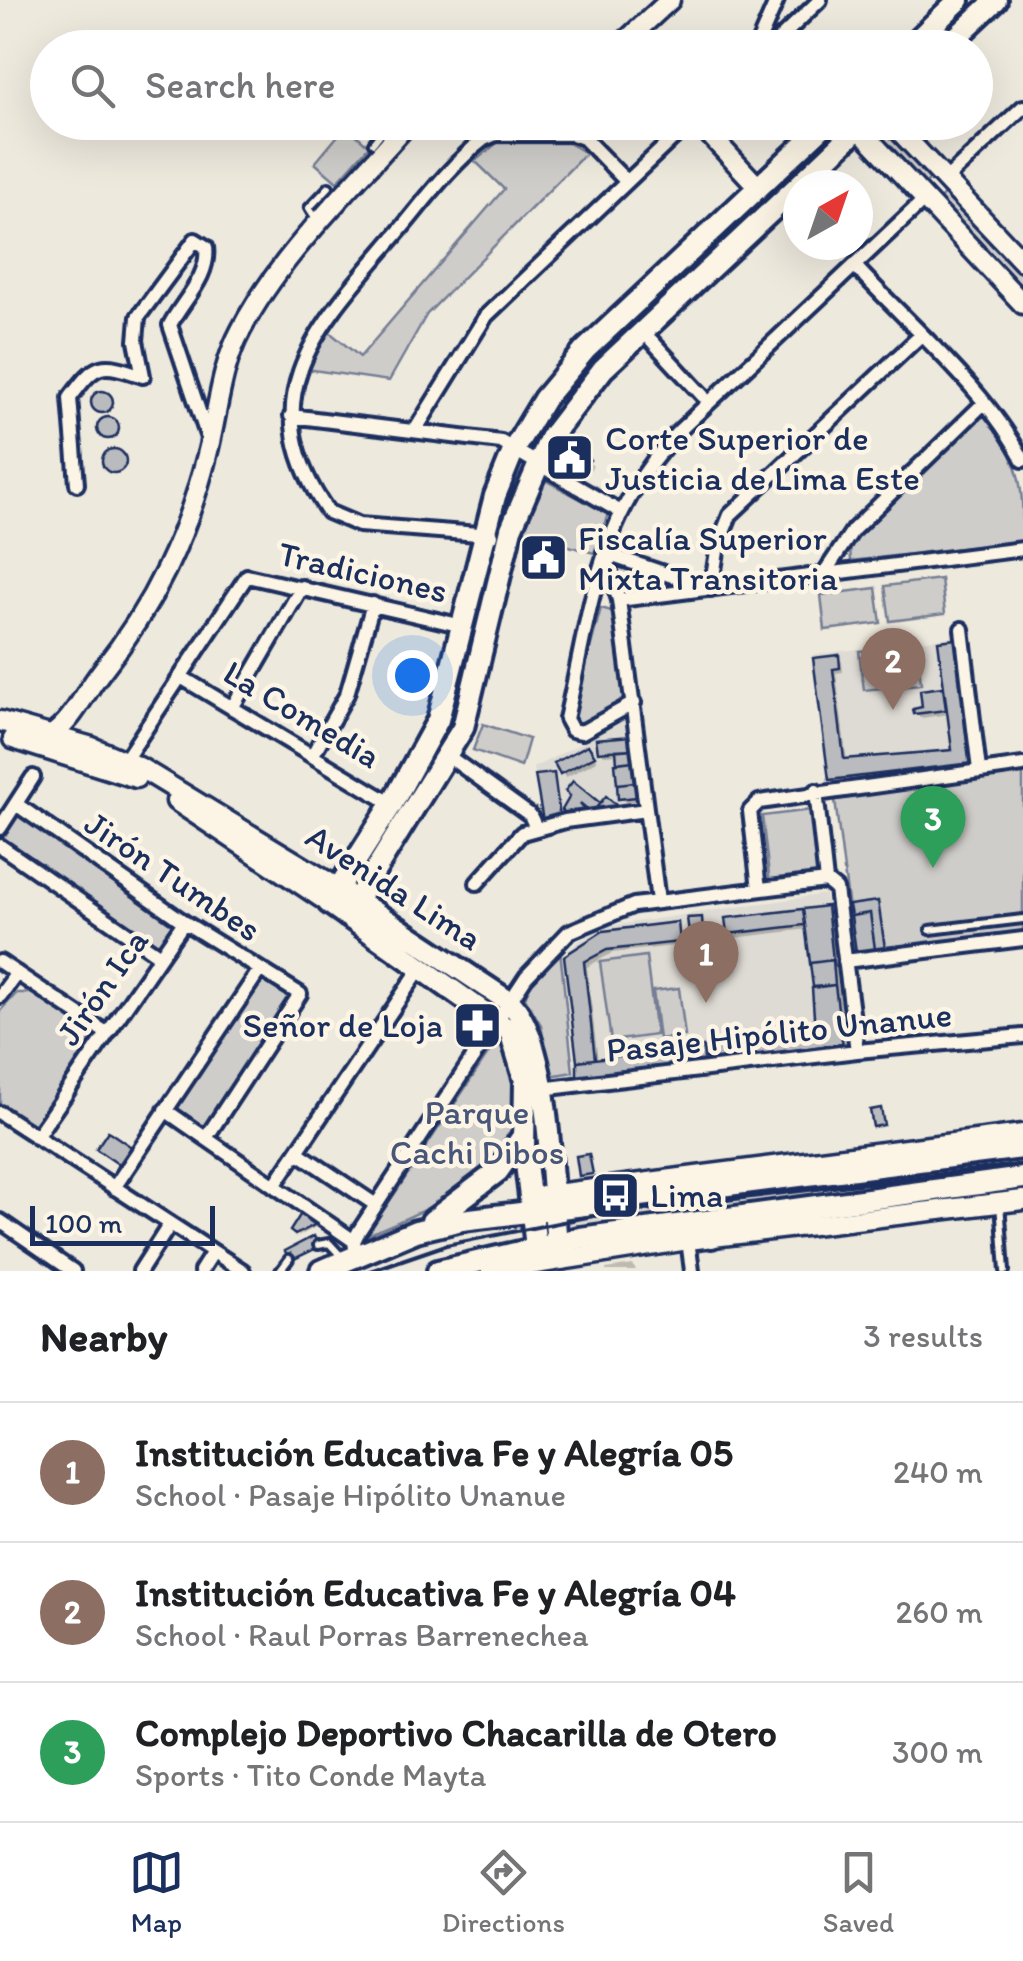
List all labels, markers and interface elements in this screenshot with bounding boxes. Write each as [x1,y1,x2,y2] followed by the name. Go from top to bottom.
[30,30,993,140] search box
[65,58,120,113] icon: search
[145,62,336,108] text: Search here
[783,170,873,260] north arrow
[605,417,920,499] place label: Corte Superior de Justicia de Lima Este
[544,432,596,484] public building icon: Corte Superior de Justicia de Lima Este
[578,517,838,599] place label: Fiscalía Superior Mixta Transitoria
[274,532,452,612] street label: Tradiciones
[517,532,569,584] public building icon: Fiscalía Superior Mixta Transitoria
[860,628,926,710] pin: 2
[387,650,438,701] your location
[216,651,388,777] street label: La Comedia
[900,786,966,868] pin: 3
[77,802,269,950] street label: Jirón Tumbes
[298,815,490,959] street label: Avenida Lima
[674,920,738,1003] pin: 1
[47,921,157,1053] street label: Jirón Ica
[604,993,954,1071] street label: Pasaje Hipólito Unanue
[452,999,504,1051] pharmacy icon: Señor de Loja
[242,1004,443,1046] place label: Señor de Loja
[390,1091,564,1173] park label: Parque Cachi Dibos
[589,1169,641,1221] bus stop icon: Lima
[650,1174,723,1216] place label: Lima
[30,1201,215,1246] scale bar
[45,1206,122,1240] text: 100 m
[40,1311,167,1362] text: Nearby
[863,1317,983,1355] text: 3 results
[135,1430,733,1476] text: Institución Educativa Fe y Alegría 05
[65,1453,80,1491] text: 1
[893,1453,983,1491] text: 240 m
[135,1476,566,1514] text: School · Pasaje Hipólito Unanue
[135,1570,736,1616] text: Institución Educativa Fe y Alegría 04
[64,1593,81,1631] text: 2
[895,1593,983,1631] text: 260 m
[135,1616,589,1654] text: School · Raul Porras Barrenechea
[135,1710,777,1756] text: Complejo Deportivo Chacarilla de Otero
[64,1733,81,1771] text: 3
[892,1733,983,1771] text: 300 m
[135,1756,486,1794] text: Sports · Tito Conde Mayta
[129,1845,184,1939] tab: Map
[442,1845,565,1939] tab: Directions
[823,1845,894,1939] tab: Saved

